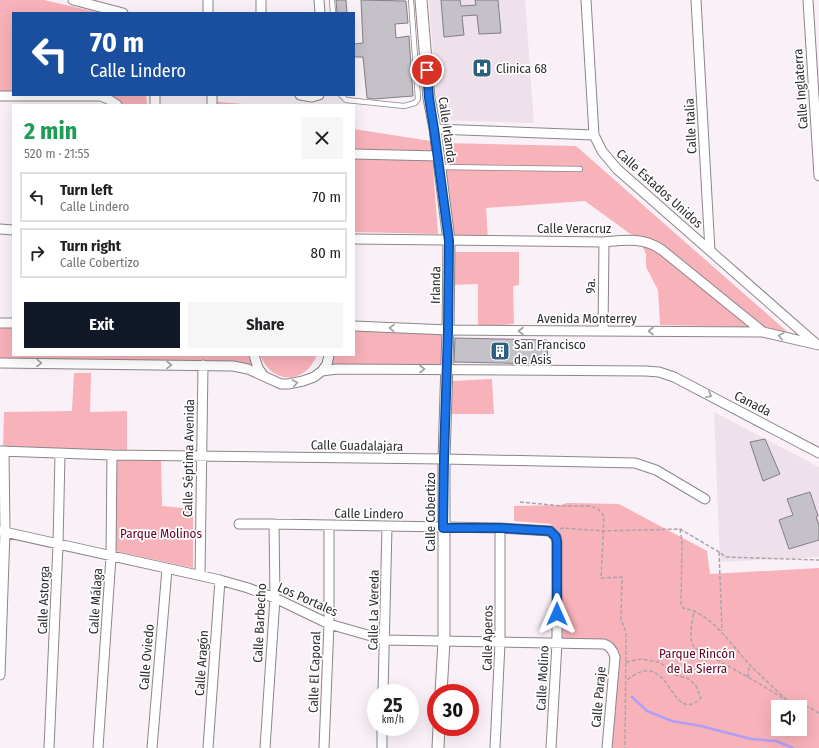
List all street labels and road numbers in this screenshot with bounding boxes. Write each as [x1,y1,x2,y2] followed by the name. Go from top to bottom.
[790,48,811,130] street label: Calle Inglaterra
[435,96,460,164] street label: Calle Irlanda
[682,98,699,154] street label: Calle Italia
[614,146,706,231] street label: Calle Estados Unidos
[537,221,611,236] street label: Calle Veracruz
[428,266,443,304] street label: Irlanda
[583,278,598,294] street label: 9a.
[537,311,637,326] street label: Avenida Monterrey
[732,388,774,419] street label: Canada
[180,399,197,517] street label: Calle Séptima Avenida
[311,437,403,454] street label: Calle Guadalajara
[423,472,438,552] street label: Calle Cobertizo
[334,505,404,522] street label: Calle Lindero
[35,565,52,635] street label: Calle Astorga
[86,567,105,635] street label: Calle Málaga
[365,570,382,651] street label: Calle La Vereda
[275,579,341,620] street label: Los Portales
[250,583,269,663] street label: Calle Barbecho
[479,605,496,671] street label: Calle Aperos
[136,623,157,691] street label: Calle Oviedo
[192,630,211,696] street label: Calle Aragón
[306,630,323,713] street label: Calle El Caporal
[533,645,552,711] street label: Calle Molino
[588,666,609,728] street label: Calle Paraje

